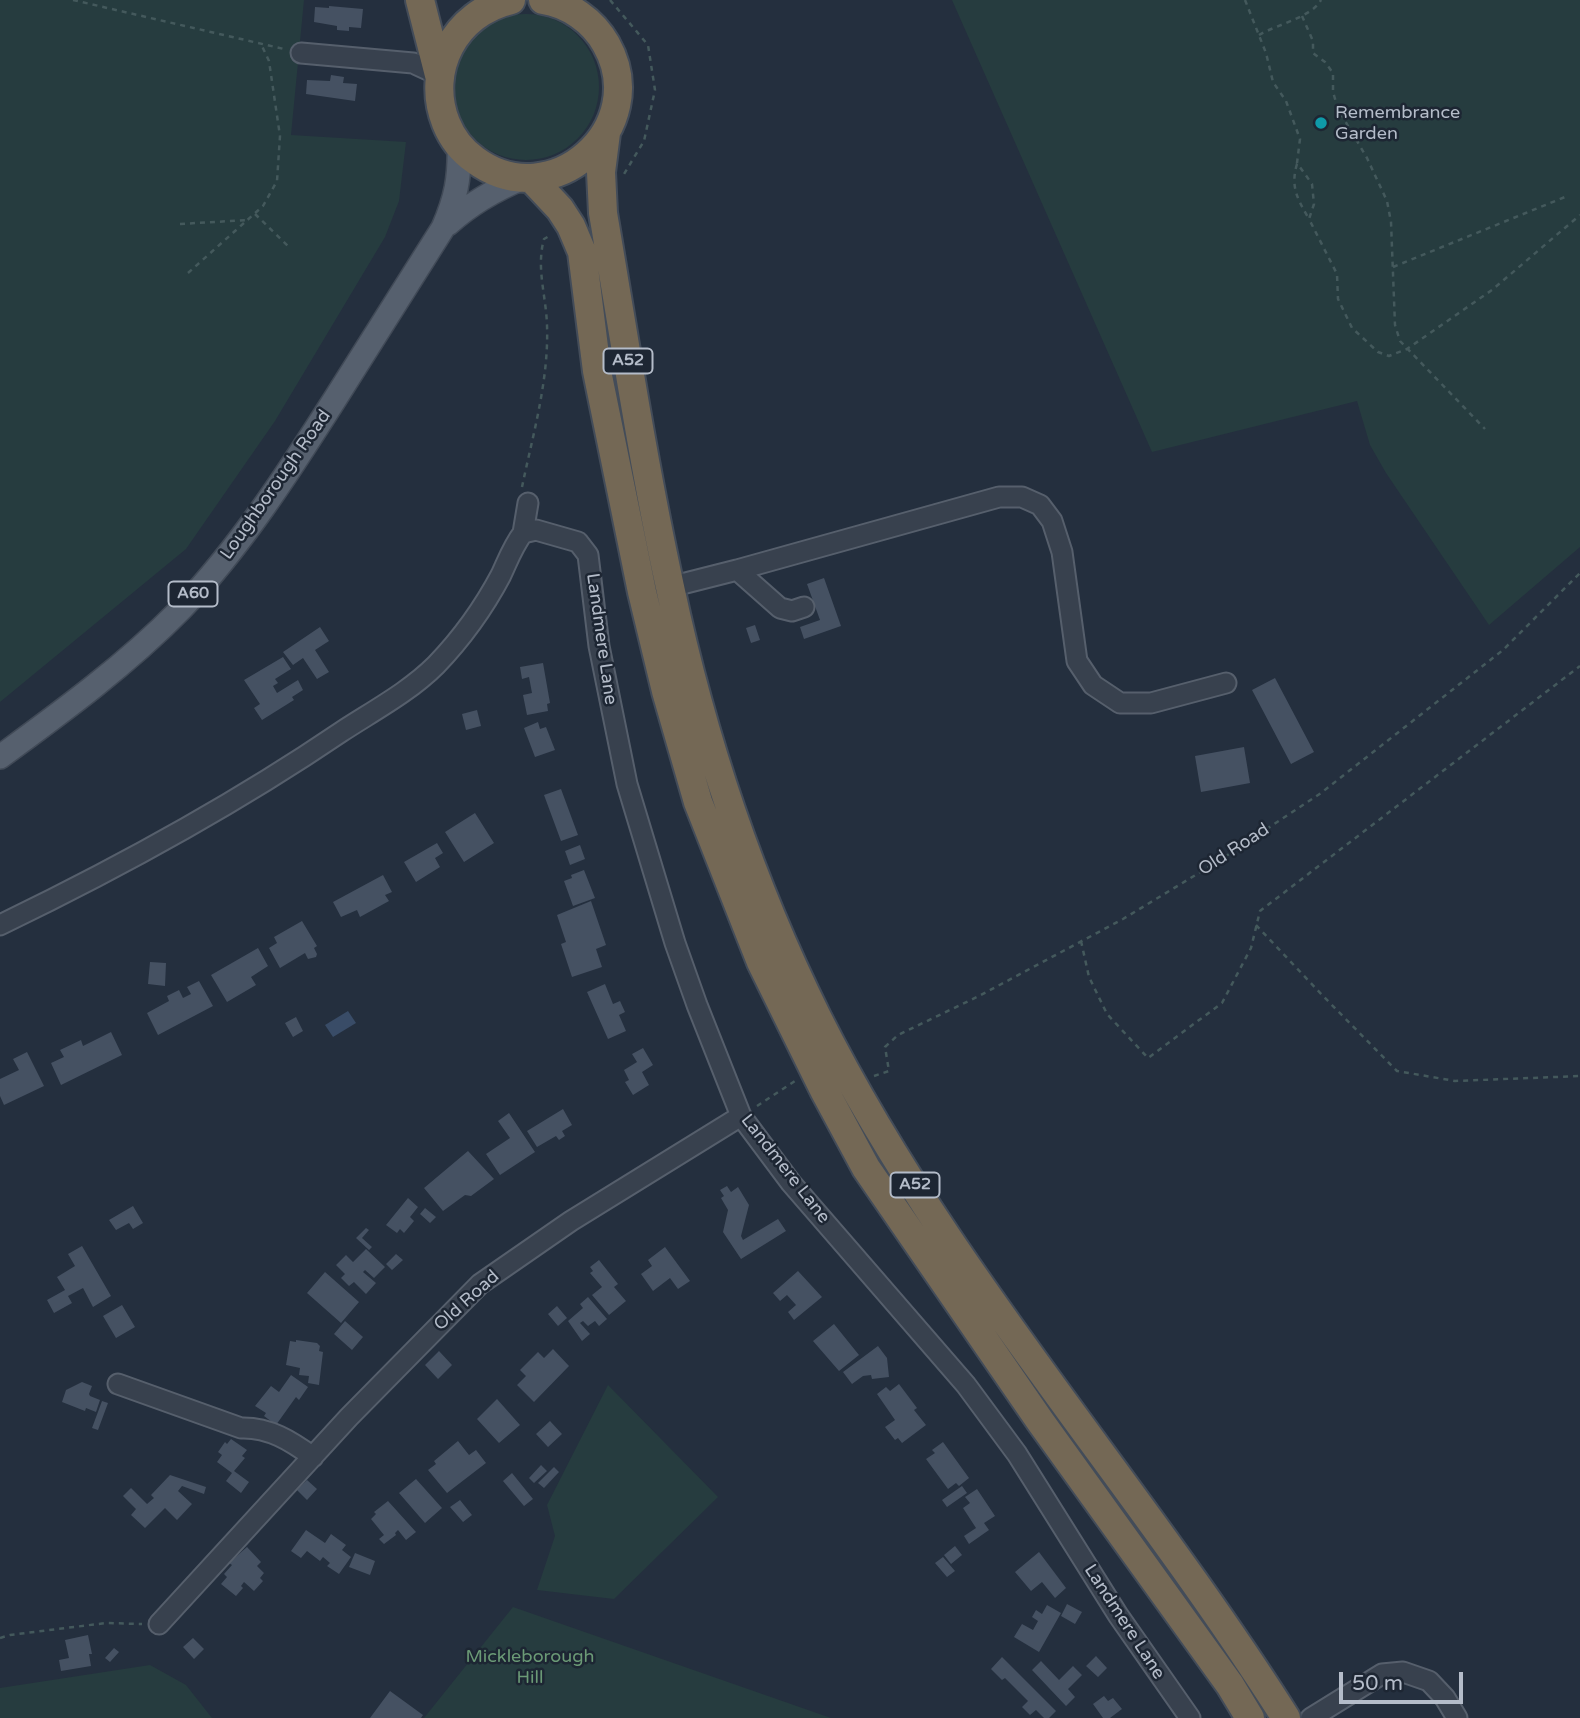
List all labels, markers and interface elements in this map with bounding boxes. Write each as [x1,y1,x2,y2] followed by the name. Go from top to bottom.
[1335,102,1460,144] place label: Remembrance Garden
[1313,115,1329,131] marker: Remembrance Garden
[604,348,652,374] road number: A52
[216,406,336,564] street label: Loughborough Road
[581,572,621,706] street label: Landmere Lane
[168,582,218,607] road number: A60
[1194,819,1274,881] street label: Old Road
[736,1110,834,1228] street label: Landmere Lane
[890,1172,940,1198] road number: A52
[430,1266,504,1336] street label: Old Road
[1079,1560,1169,1684] street label: Landmere Lane
[466,1646,594,1688] park label: Mickleborough Hill
[1342,1658,1466,1702] scale bar
[1352,1671,1403,1696] text: 50 m

